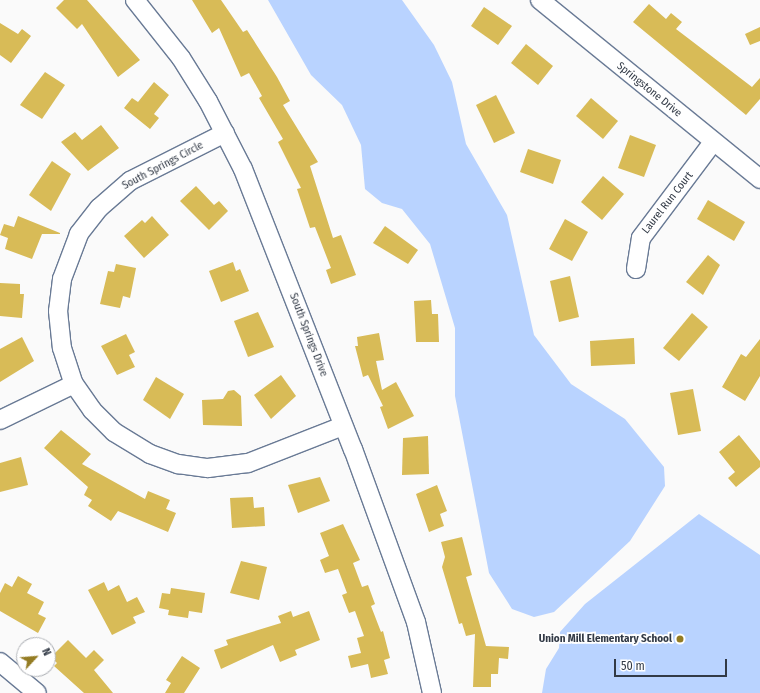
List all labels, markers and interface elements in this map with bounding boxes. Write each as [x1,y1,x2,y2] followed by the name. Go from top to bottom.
[614,60,684,120] street label: Springstone Drive
[120,139,206,193] street label: South Springs Circle
[640,169,696,237] street label: Laurel Run Court
[286,291,330,379] street label: South Springs Drive
[539,632,672,646] place label: Union Mill Elementary School
[675,634,685,644] marker: Union Mill Elementary School
[16,637,56,677] north arrow
[39,646,54,658] text: N
[616,651,729,677] scale bar
[621,659,645,673] text: 50 m

